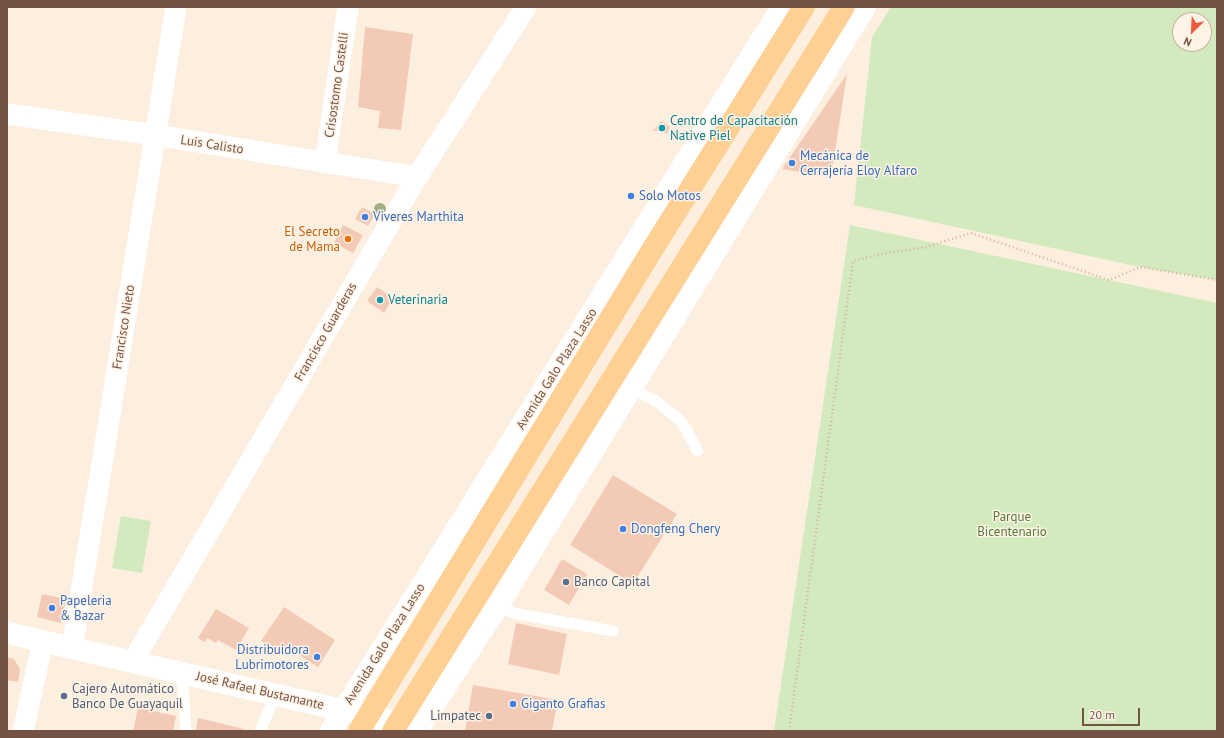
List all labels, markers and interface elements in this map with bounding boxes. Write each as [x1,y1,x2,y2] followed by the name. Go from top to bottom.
[1172,12,1212,52] north arrow
[322,31,352,139] street label: Crisostomo Castelli
[1181,34,1194,50] text: N
[670,113,798,144] place label: Centro de Capacitación Native Piel
[657,123,667,133] marker: Centro de Capacitación Native Piel
[179,132,245,158] street label: Luis Calisto
[800,148,917,179] place label: Mecánica de Cerrajería Eloy Alfaro
[787,158,797,168] marker: Mecánica de Cerrajería Eloy Alfaro
[639,188,701,204] place label: Solo Motos
[626,191,636,201] marker: Solo Motos
[373,209,464,225] place label: Viveres Marthita
[360,212,370,222] marker: Viveres Marthita
[284,224,340,255] place label: El Secreto de Mama
[343,234,353,244] marker: El Secreto de Mama
[291,280,361,384] street label: Francisco Guarderas
[110,284,138,370] street label: Francisco Nieto
[388,292,448,308] place label: Veterinaria
[375,295,385,305] marker: Veterinaria
[513,305,601,433] street label: Avenida Galo Plaza Lasso
[977,509,1047,540] park label: Parque Bicentenario
[631,521,720,537] place label: Dongfeng Chery
[618,524,628,534] marker: Dongfeng Chery
[574,574,650,590] place label: Banco Capital
[561,577,571,587] marker: Banco Capital
[341,580,429,708] street label: Avenida Galo Plaza Lasso
[60,593,112,624] place label: Papeleria & Bazar
[47,603,57,613] marker: Papeleria & Bazar
[235,642,309,673] place label: Distribuidora Lubrimotores
[312,652,322,662] marker: Distribuidora Lubrimotores
[195,669,325,713] street label: José Rafael Bustamante
[72,681,183,712] place label: Cajero Automático Banco De Guayaquil
[59,691,69,701] marker: Cajero Automático Banco De Guayaquil
[521,696,605,712] place label: Giganto Grafias
[508,699,518,709] marker: Giganto Grafias
[1084,700,1142,726] scale bar
[1089,707,1115,722] text: 20 m
[430,708,481,724] place label: Limpatec
[484,711,494,721] marker: Limpatec

